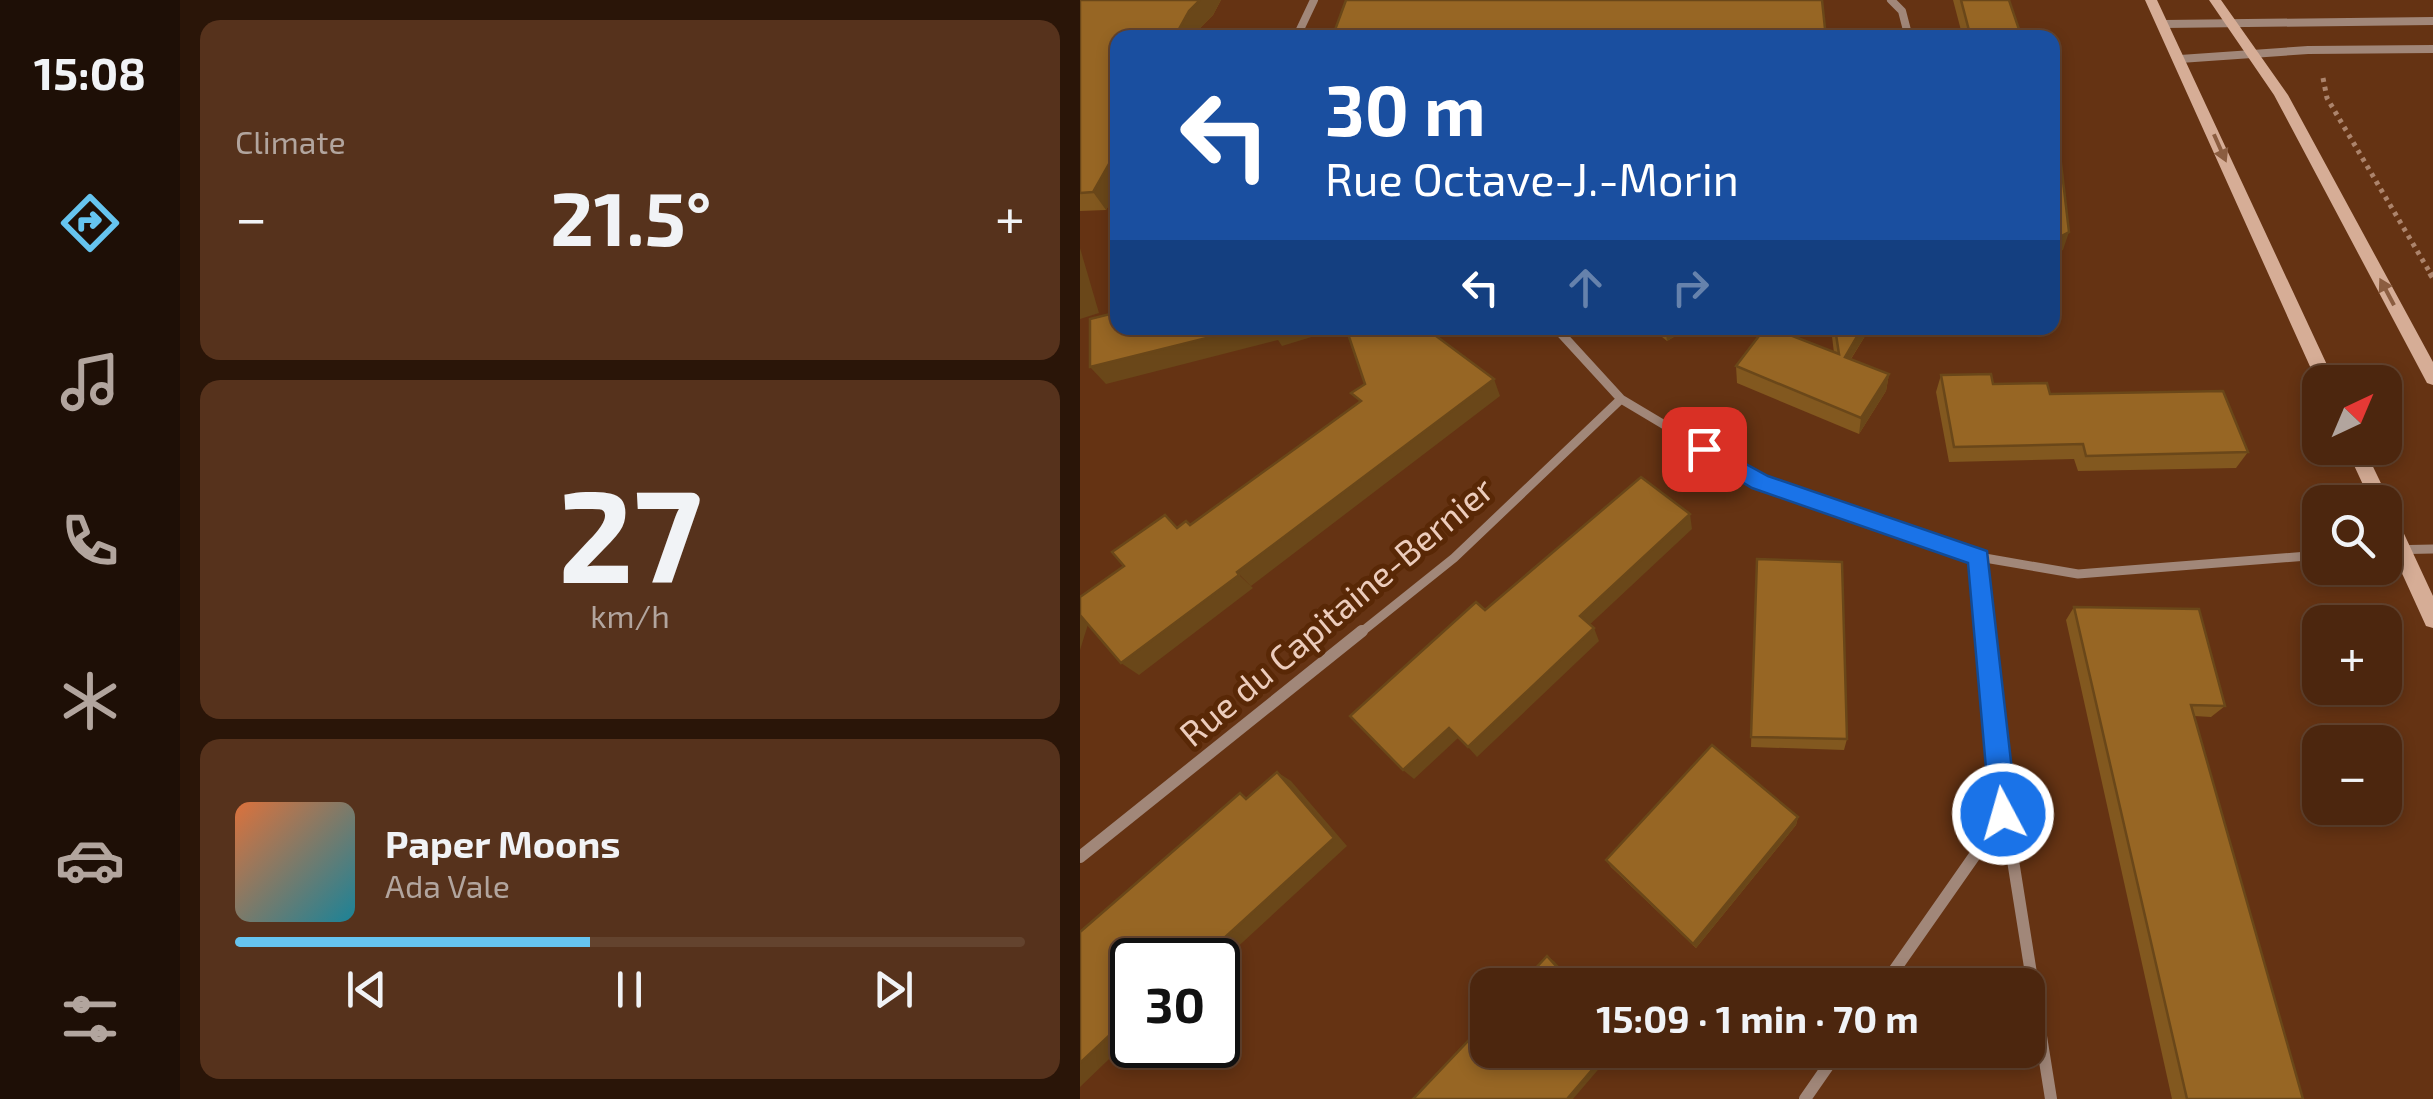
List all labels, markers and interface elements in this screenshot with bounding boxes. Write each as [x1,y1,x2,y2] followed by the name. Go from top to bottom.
[34,45,146,99] text: 15:08
[1325,66,1486,150] text: 30 m
[1160,70,1290,200] icon: left
[235,122,346,160] text: Climate
[2212,133,2228,163] one-way arrow
[1325,151,1739,205] text: Rue Octave-J.-Morin
[550,171,712,261] text: 21.5°
[235,183,267,249] text: −
[995,183,1025,249] text: +
[55,188,125,258] icon: directions
[1453,260,1508,315] icon: left
[1558,260,1613,315] icon: ahead
[1663,260,1718,315] icon: right
[2378,278,2396,306] one-way arrow
[55,347,125,417] icon: music
[2302,365,2402,465] north arrow
[2302,365,2402,825] map controls
[1662,407,1747,492] pin
[1677,422,1732,477] icon: arrive
[558,453,702,609] text: 27
[1170,467,1501,754] street label: Rue du Capitaine-Bernier
[2302,485,2402,585] button: search
[55,506,125,576] icon: phone
[590,596,670,634] text: km/h
[2302,605,2402,705] button: +
[55,666,125,736] icon: climate
[2302,725,2402,825] button: −
[1951,762,2055,866] position arrow
[385,820,621,866] text: Paper Moons
[55,825,125,895] icon: car
[385,866,510,904] text: Ada Vale
[1110,938,1240,1068] speed limit sign: 30
[339,962,394,1017] icon: previous
[602,962,657,1017] icon: pause
[866,962,921,1017] icon: next
[55,984,125,1054] icon: filters
[1596,995,1919,1041] text: 15:09 · 1 min · 70 m

